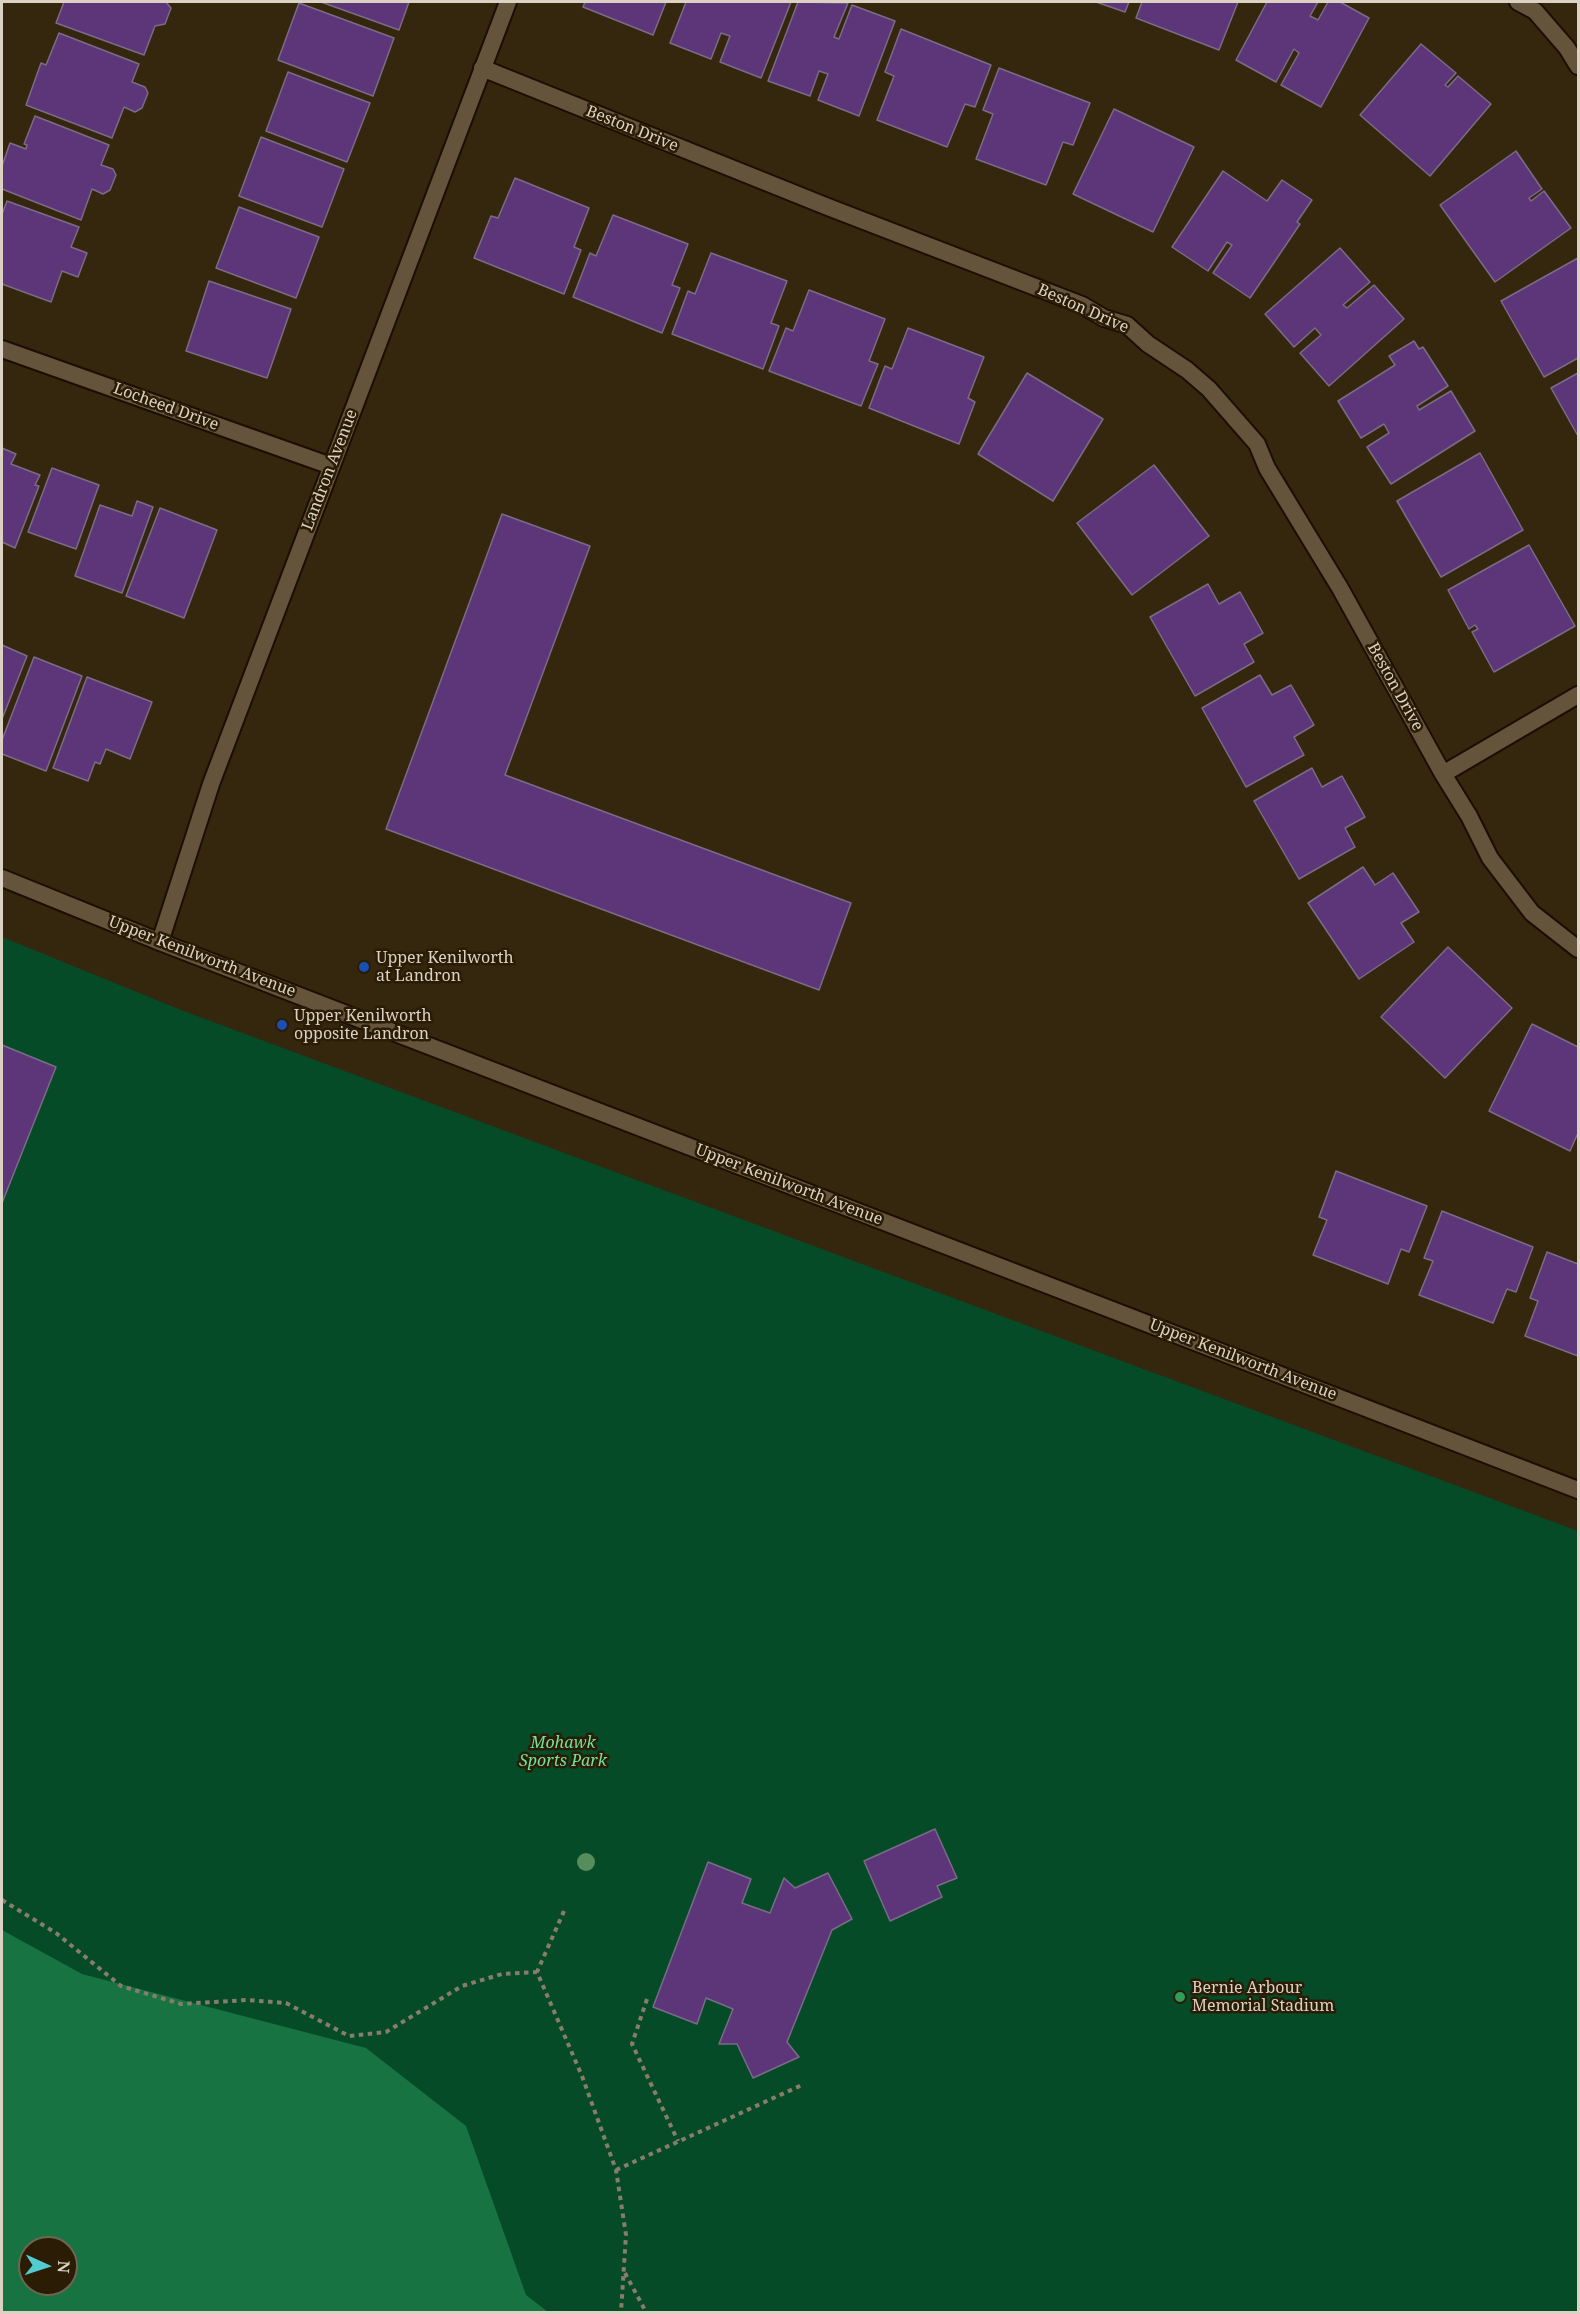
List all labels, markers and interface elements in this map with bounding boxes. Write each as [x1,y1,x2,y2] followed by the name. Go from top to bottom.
[583,102,681,156] street label: Beston Drive
[1034,280,1132,338] street label: Beston Drive
[111,379,221,435] street label: Locheed Drive
[298,407,362,533] street label: Landron Avenue
[1363,640,1427,734] street label: Beston Drive
[106,912,298,1002] street label: Upper Kenilworth Avenue
[376,948,514,986] place label: Upper Kenilworth at Landron
[357,960,371,974] marker: Upper Kenilworth at Landron
[294,1006,432,1044] place label: Upper Kenilworth opposite Landron
[275,1018,289,1032] marker: Upper Kenilworth opposite Landron
[693,1140,885,1230] street label: Upper Kenilworth Avenue
[1147,1315,1339,1405] street label: Upper Kenilworth Avenue
[519,1733,607,1771] park label: Mohawk Sports Park
[1192,1978,1334,2016] place label: Bernie Arbour Memorial Stadium
[1173,1990,1187,2004] marker: Bernie Arbour Memorial Stadium
[18,2236,78,2296] north arrow
[53,2260,75,2274] text: N

